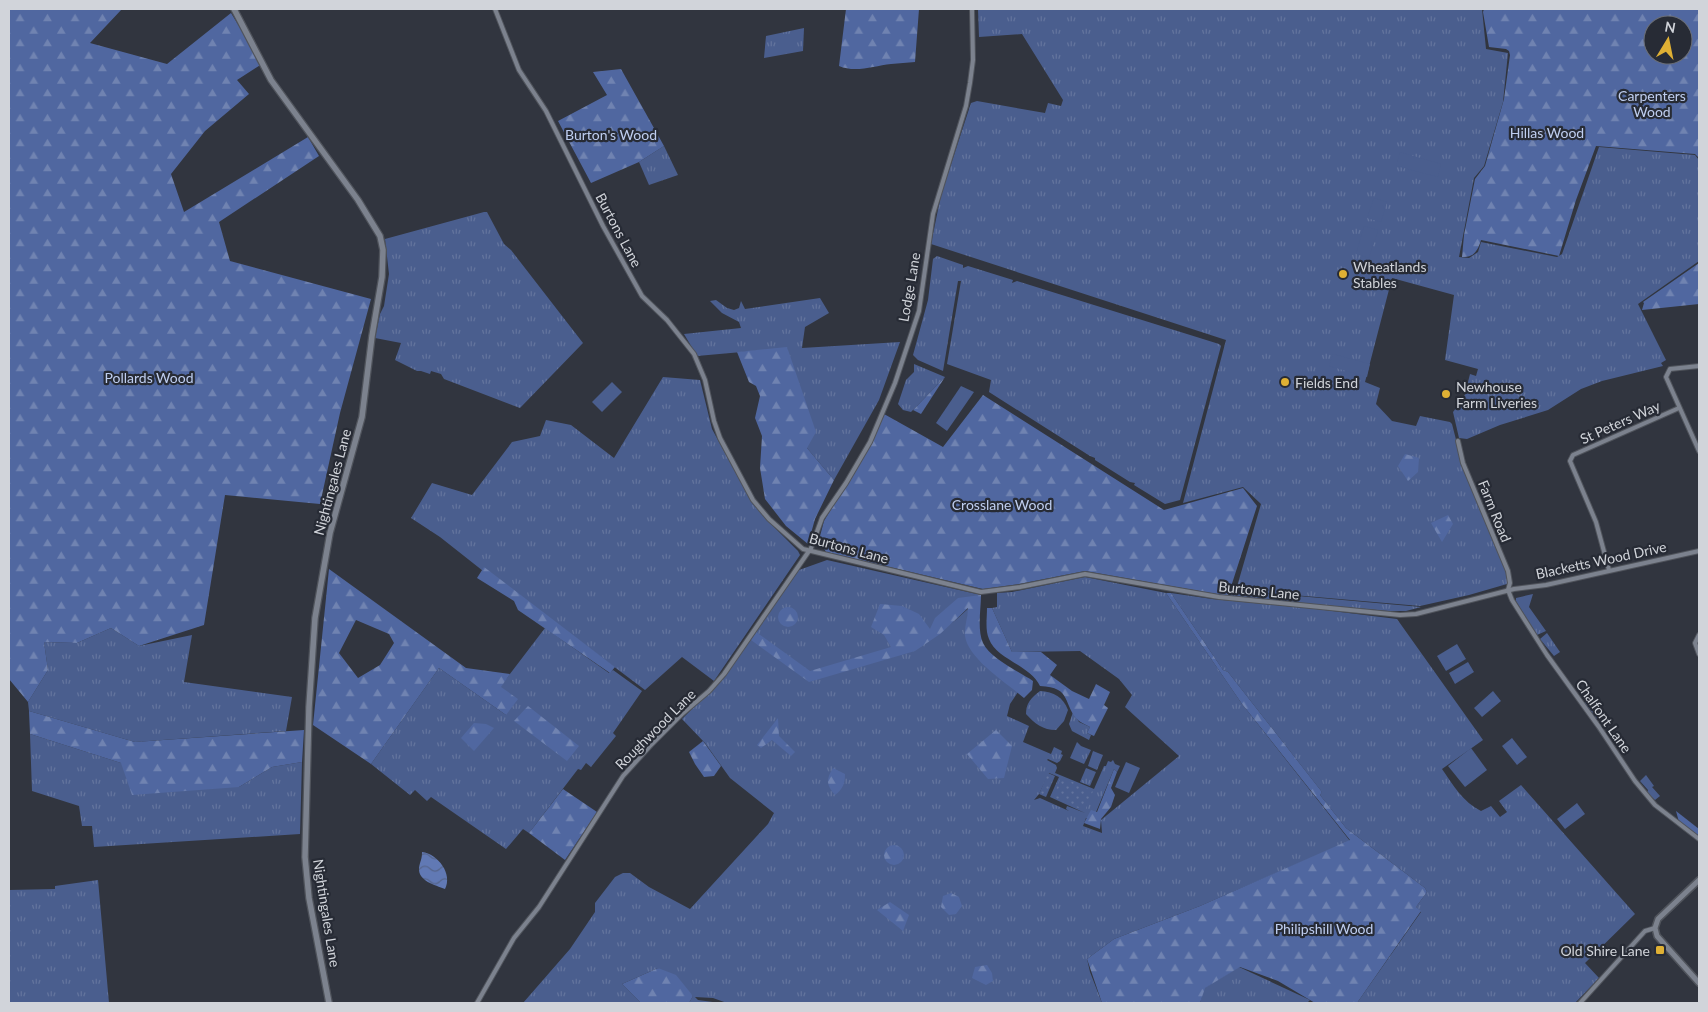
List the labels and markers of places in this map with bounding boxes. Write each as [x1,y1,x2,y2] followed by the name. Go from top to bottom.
[1353,258,1427,291] place label: Wheatlands Stables
[1337,268,1349,280] marker: Wheatlands Stables
[1295,374,1358,391] place label: Fields End
[1279,376,1291,388] marker: Fields End
[1456,378,1537,411] place label: Newhouse Farm Liveries
[1440,388,1452,400] marker: Newhouse Farm Liveries
[1560,942,1650,959] place label: Old Shire Lane
[1654,944,1666,956] marker: Old Shire Lane

